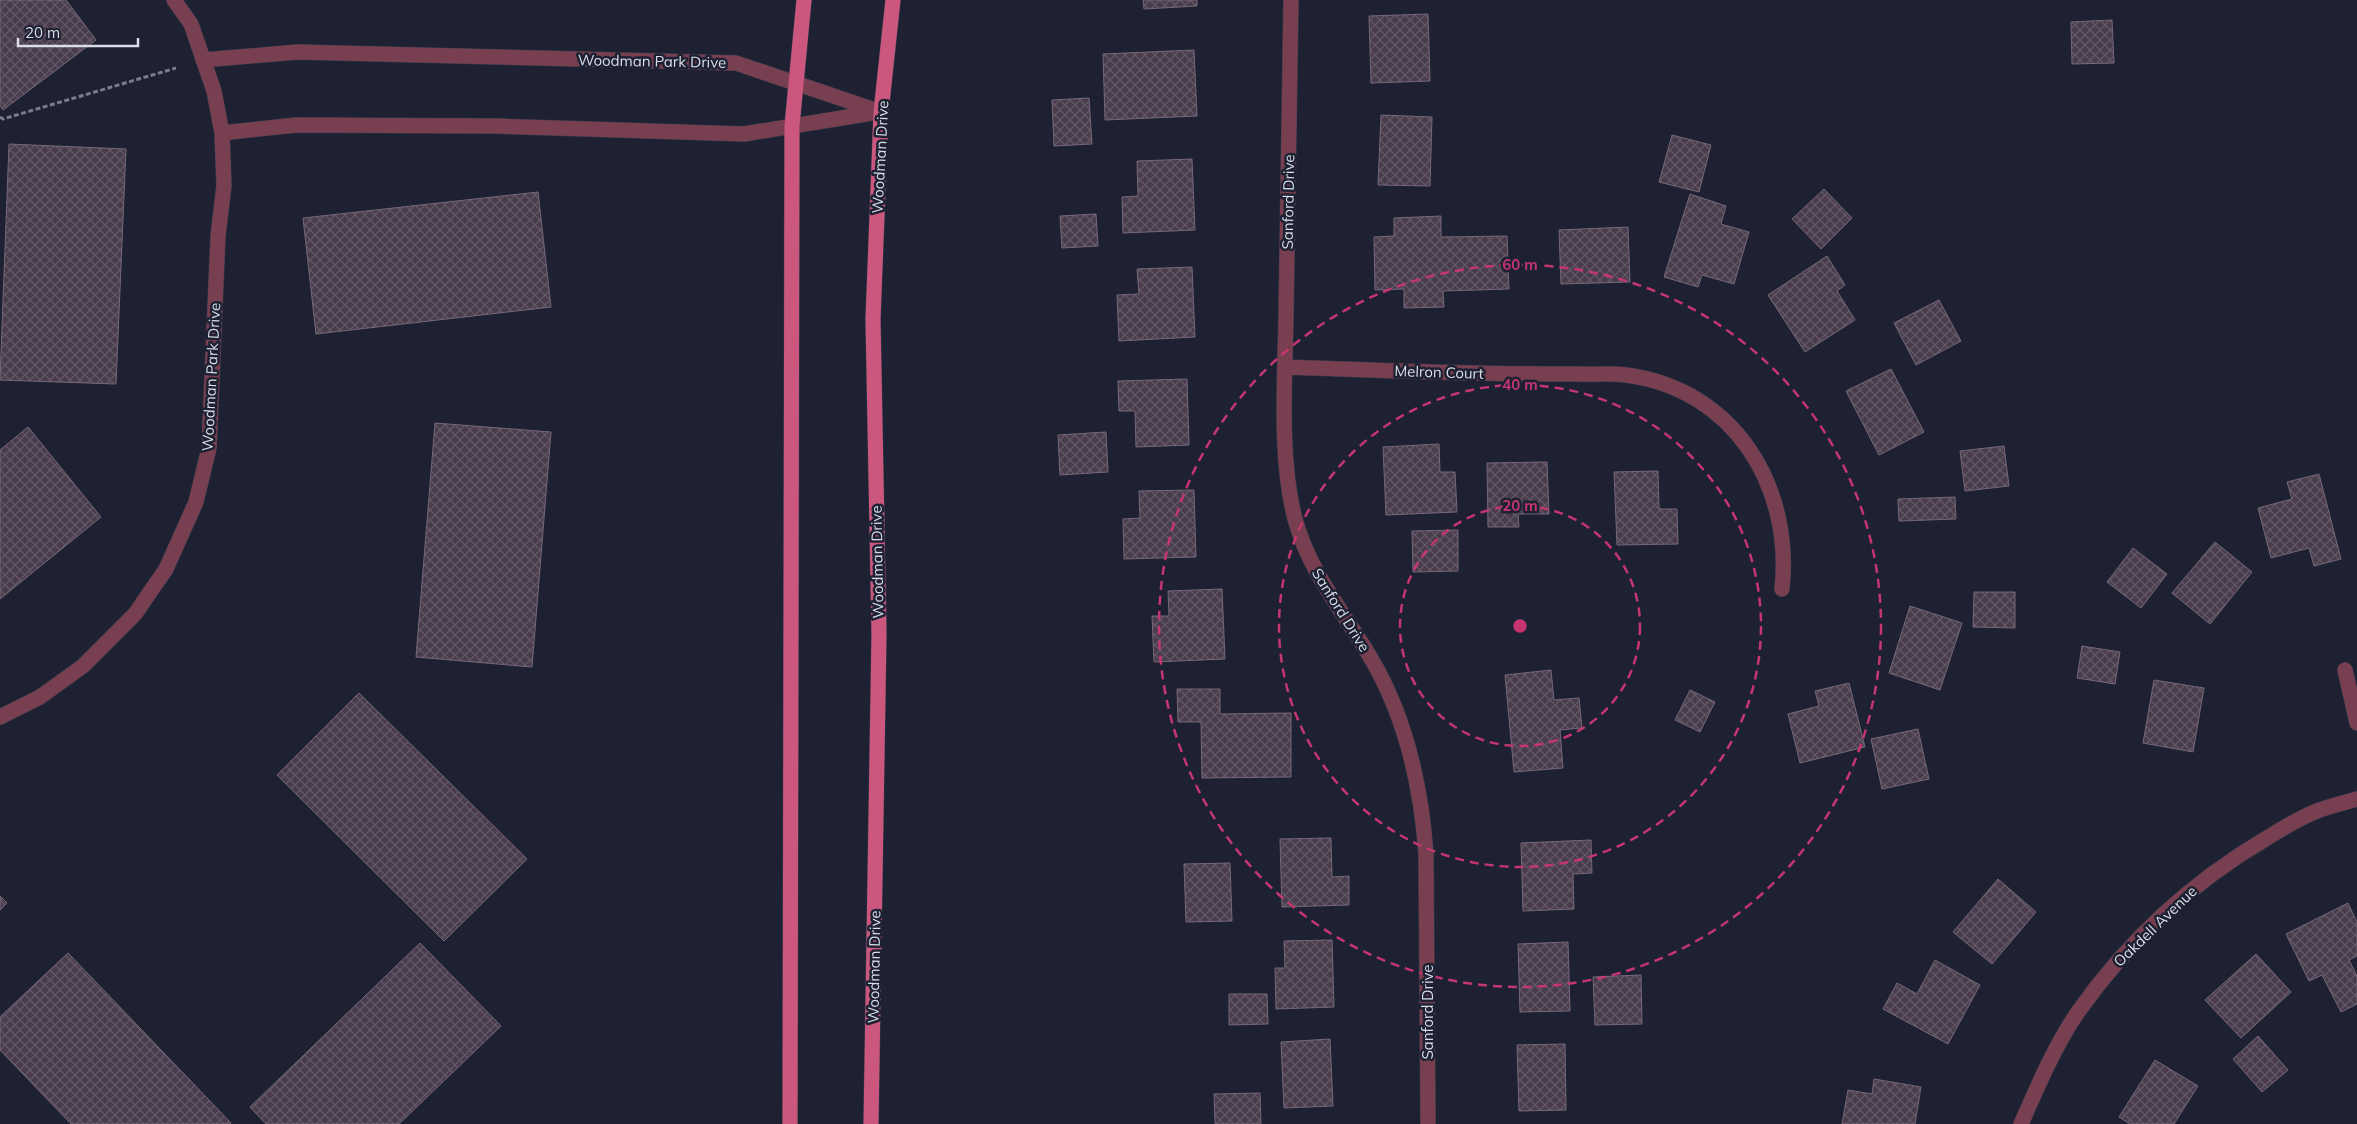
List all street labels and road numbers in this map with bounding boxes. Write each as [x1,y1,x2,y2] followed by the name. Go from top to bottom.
[578,50,726,72] street label: Woodman Park Drive
[868,100,892,214] street label: Woodman Drive
[1278,154,1298,250] street label: Sanford Drive
[198,302,224,452] street label: Woodman Park Drive
[1394,361,1484,383] street label: Melron Court
[867,505,887,619] street label: Woodman Drive
[1308,565,1374,655] street label: Sanford Drive
[2109,881,2201,971] street label: Oakdell Avenue
[864,910,884,1024] street label: Woodman Drive
[1418,964,1437,1060] street label: Sanford Drive

